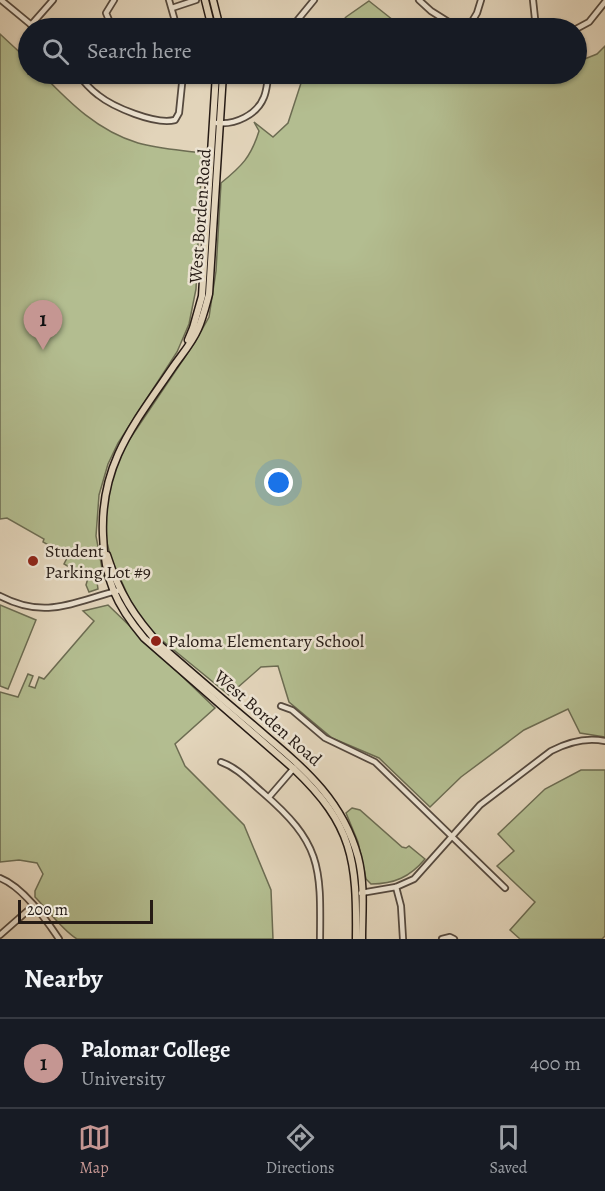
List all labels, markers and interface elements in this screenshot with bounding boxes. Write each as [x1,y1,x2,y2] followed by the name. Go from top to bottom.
[18,18,587,84] search box
[39,35,72,68] icon: search
[87,36,192,66] text: Search here
[183,147,217,285] street label: West Borden Road
[24,300,63,350] pin: 1
[264,468,293,497] your location
[45,539,151,584] place label: Student Parking Lot #9
[26,554,40,568] marker: Student Parking Lot #9
[168,629,365,653] place label: Paloma Elementary School
[149,634,163,648] marker: Paloma Elementary School
[208,664,327,772] street label: West Borden Road
[18,897,153,924] scale bar
[27,899,68,921] text: 200 m
[24,961,103,996] text: Nearby
[81,1035,230,1065] text: Palomar College
[40,1050,47,1077] text: 1
[530,1050,581,1077] text: 400 m
[81,1065,165,1092] text: University
[78,1121,111,1179] tab: Map
[266,1121,334,1179] tab: Directions
[489,1121,527,1179] tab: Saved

